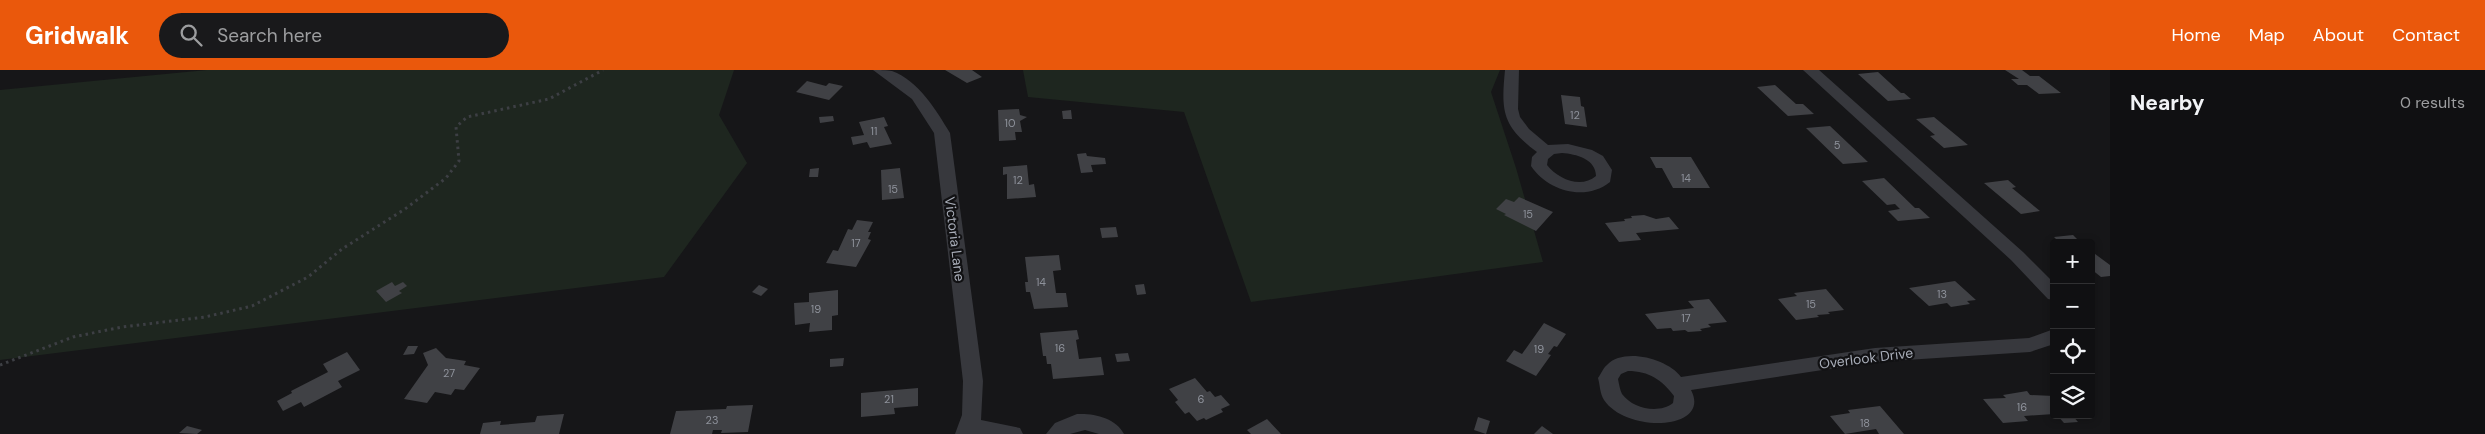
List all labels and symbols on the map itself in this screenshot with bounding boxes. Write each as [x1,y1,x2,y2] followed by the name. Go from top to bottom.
[1570,108,1580,122] house number: 12
[1005,116,1015,130] house number: 10
[871,124,877,138] house number: 11
[1834,138,1841,152] house number: 5
[1681,171,1691,185] house number: 14
[1013,173,1023,187] house number: 12
[888,182,898,196] house number: 15
[941,196,969,282] street label: Victoria Lane
[1523,207,1533,221] house number: 15
[851,236,861,250] house number: 17
[1036,275,1046,289] house number: 14
[1937,287,1947,301] house number: 13
[1806,297,1816,311] house number: 15
[811,302,821,316] house number: 19
[1681,311,1691,325] house number: 17
[1055,341,1065,355] house number: 16
[1534,342,1544,356] house number: 19
[1818,343,1914,373] street label: Overlook Drive
[443,366,455,380] house number: 27
[884,392,894,406] house number: 21
[1198,392,1205,406] house number: 6
[2017,400,2027,414] house number: 16
[706,413,718,427] house number: 23
[1860,416,1870,430] house number: 18

